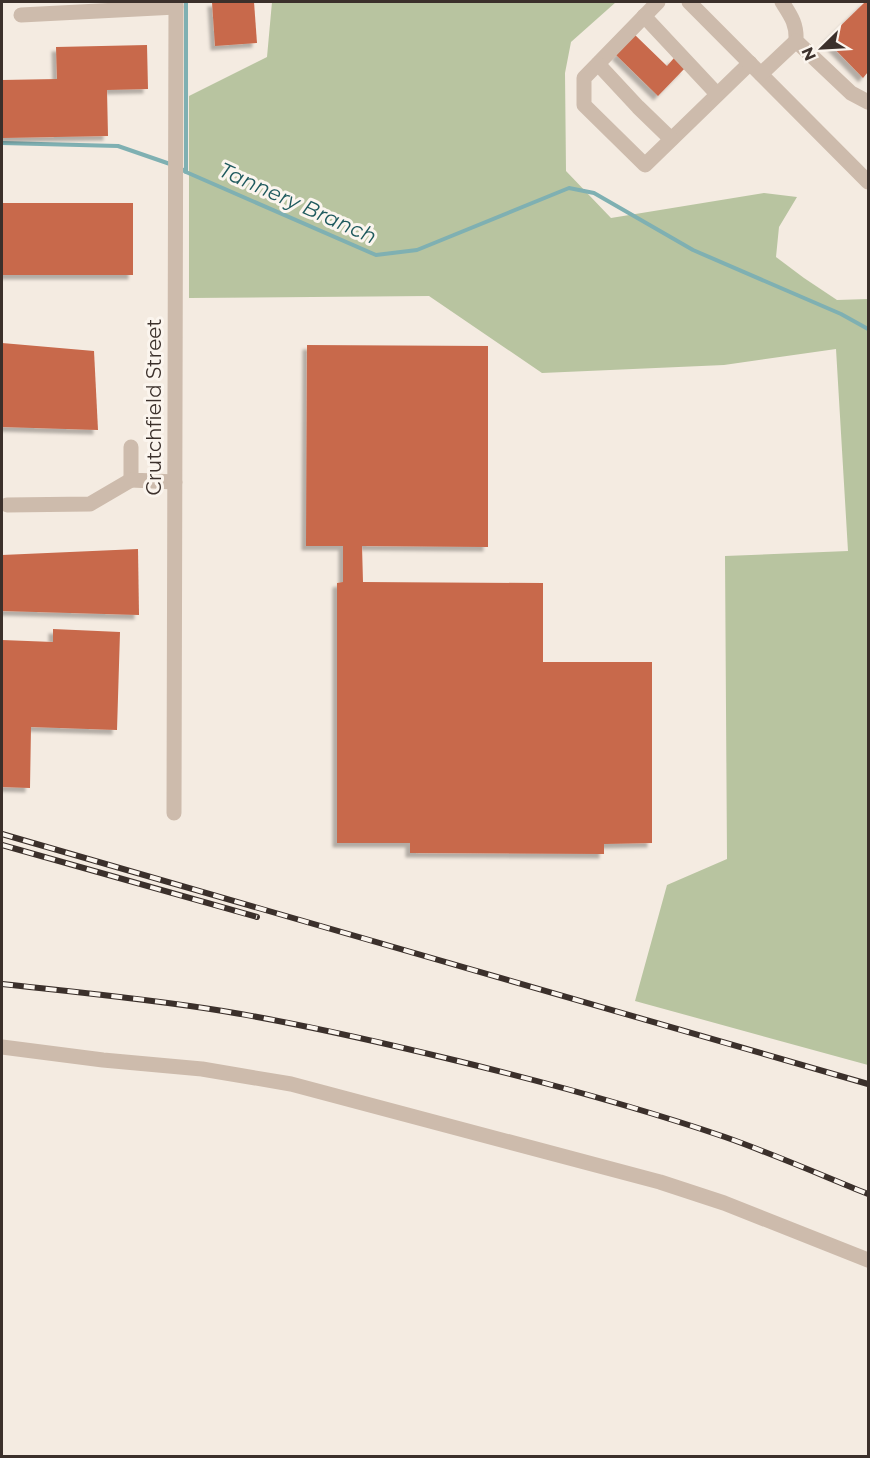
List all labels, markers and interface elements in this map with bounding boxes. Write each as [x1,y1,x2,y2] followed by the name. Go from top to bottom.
[792,18,852,78] north arrow
[797,44,820,64] text: N
[215,157,381,249] water label: Tannery Branch
[142,319,166,495] street label: Crutchfield Street

